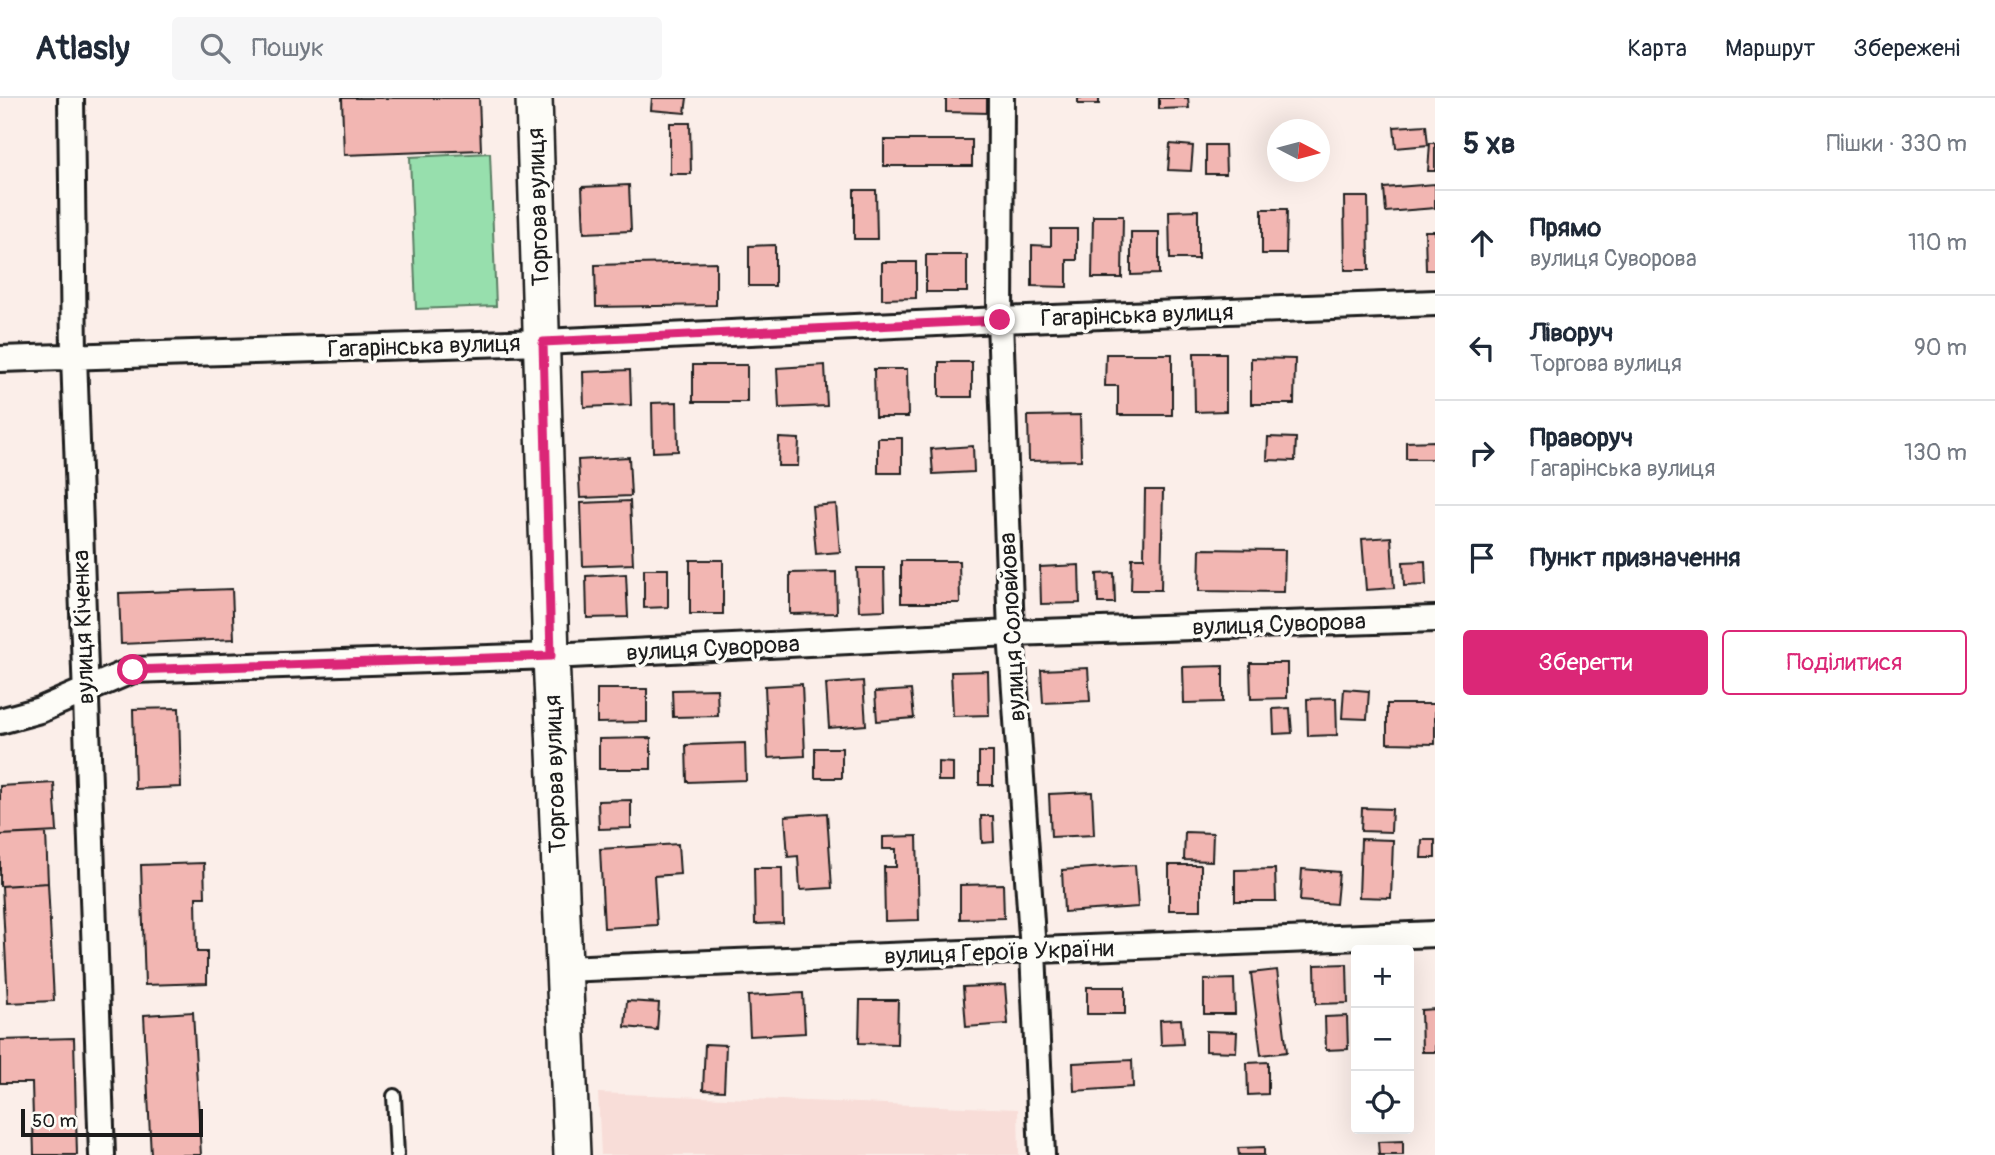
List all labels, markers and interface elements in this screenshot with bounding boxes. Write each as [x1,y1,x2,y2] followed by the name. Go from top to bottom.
[172,17,662,80] search box
[35,28,130,69] text: Atlasly
[196,29,234,67] icon: search
[252,32,324,64] text: Пошук
[1628,34,1687,63] text: Карта
[1725,34,1815,63] text: Маршрут
[1853,34,1960,63] text: Збережені
[1267,119,1330,182] north arrow
[1463,125,1516,162] text: 5 хв
[521,127,556,287] street label: Торгова вулиця
[1827,129,1967,158] text: Пішки · 330 m
[1530,212,1601,244] text: Прямо
[1463,224,1501,262] icon: ahead
[1908,228,1967,257] text: 110 m
[1530,244,1697,273] text: вулиця Суворова
[1040,298,1234,333] street label: Гагарінська вулиця
[984,304,1015,335] route end
[1530,317,1614,349] text: Ліворуч
[327,329,521,364] street label: Гагарінська вулиця
[1463,329,1501,367] icon: left
[1914,333,1967,362] text: 90 m
[1530,349,1682,378] text: Торгова вулиця
[1530,422,1633,454] text: Праворуч
[1463,434,1501,472] icon: right
[1904,438,1967,467] text: 130 m
[1530,454,1715,483] text: Гагарінська вулиця
[993,532,1032,722] street label: вулиця Соловйова
[1463,539,1501,577] icon: arrive
[1530,542,1741,574] text: Пункт призначення
[66,549,101,705] street label: вулиця Кіченка
[1192,607,1366,642] street label: вулиця Суворова
[625,629,801,668] street label: вулиця Суворова
[1463,630,1708,695] button: Зберегти
[1722,630,1967,695] button: Поділитися
[117,654,148,685] route start
[538,694,573,854] street label: Торгова вулиця
[884,934,1115,971] street label: вулиця Героїв України
[1351,945,1414,1134] map controls
[1351,945,1414,1008] button: +
[1351,1008,1414,1071] button: −
[1351,1071,1414,1134] button: locate
[21,1106,203,1138] scale bar
[32,1109,76,1133] text: 50 m

